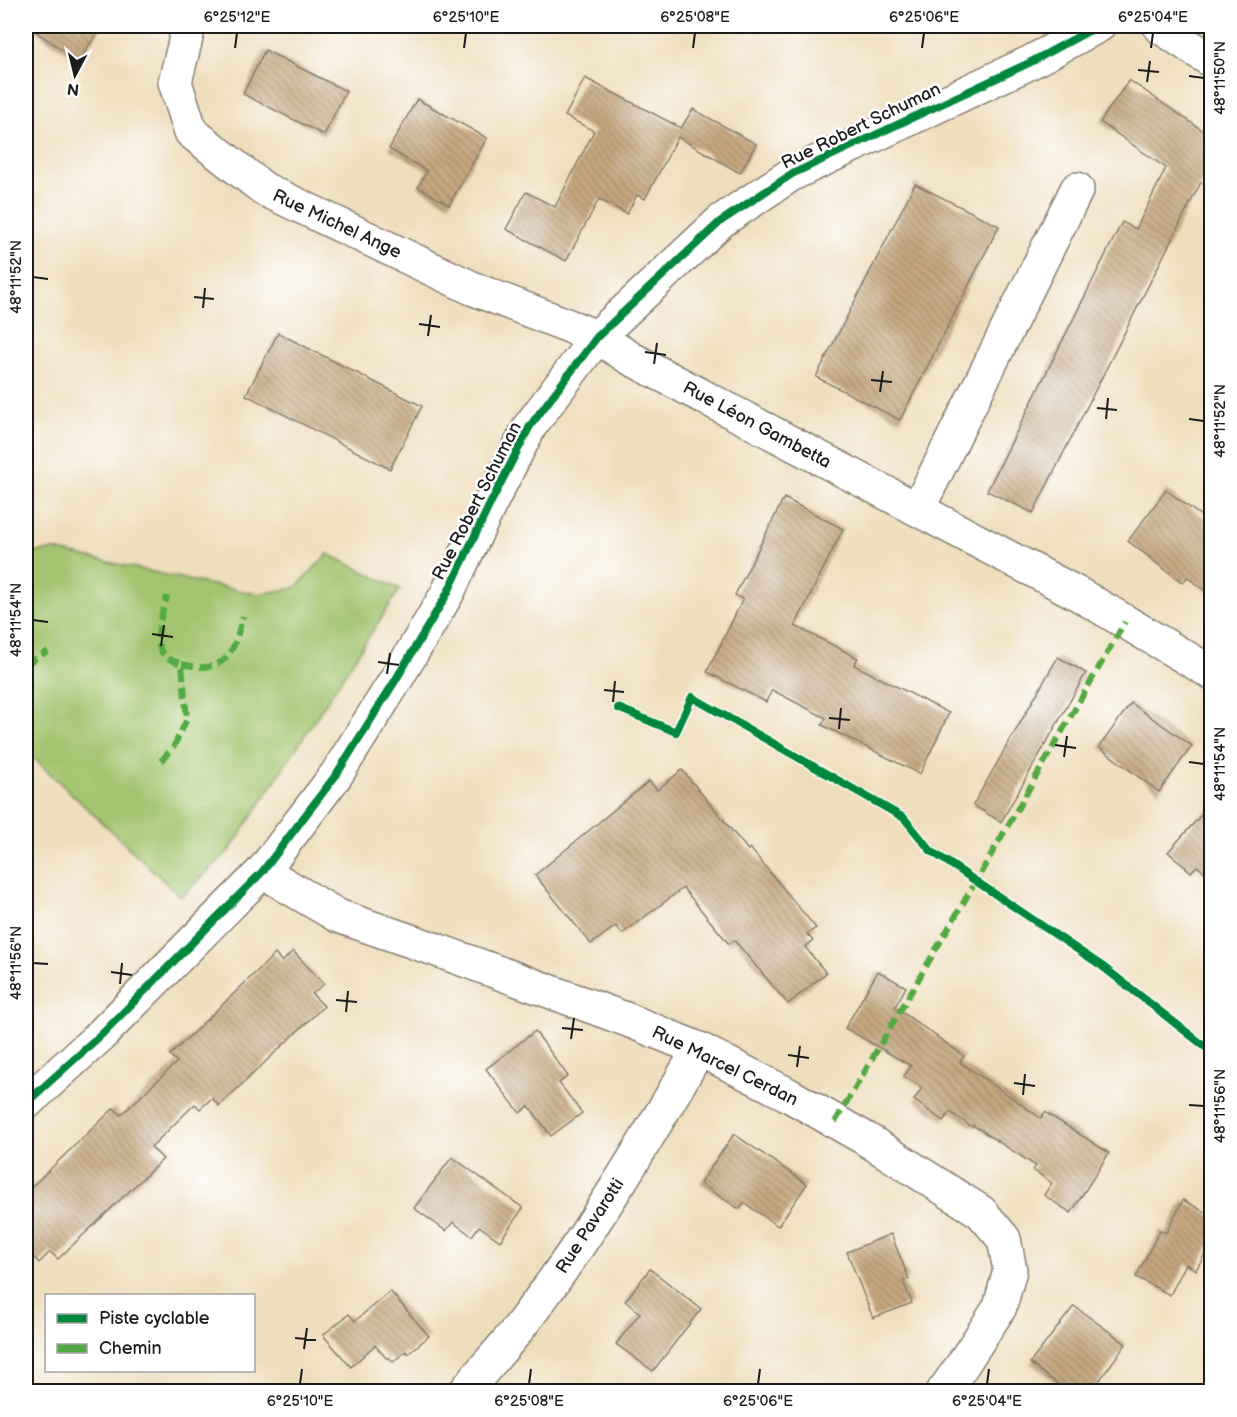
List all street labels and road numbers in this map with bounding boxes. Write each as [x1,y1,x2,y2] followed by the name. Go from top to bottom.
[778,78,944,174] street label: Rue Robert Schuman
[269,185,405,263] street label: Rue Michel Ange
[679,377,835,473] street label: Rue Léon Gambetta
[428,418,526,584] street label: Rue Robert Schuman
[649,1022,801,1110] street label: Rue Marcel Cerdan
[551,1174,629,1278] street label: Rue Pavarotti

